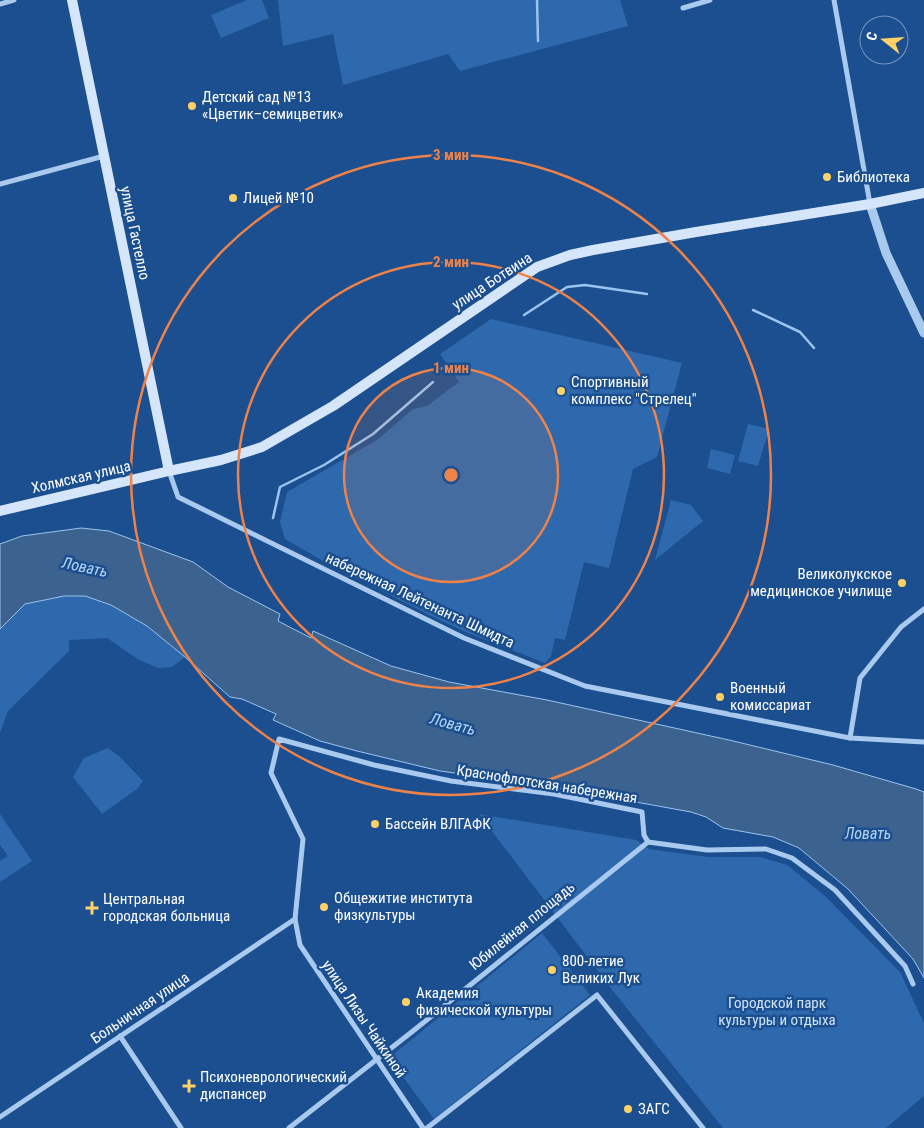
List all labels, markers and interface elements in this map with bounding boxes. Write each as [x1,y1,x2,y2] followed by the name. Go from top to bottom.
[859,15,909,65] north arrow
[863,30,880,42] text: С
[202,88,343,123] place label: Детский сад №13 «Цветик–семицветик»
[186,100,198,112] marker: Детский сад №13 «Цветик–семицветик»
[433,146,469,164] text: 3 мин
[837,168,910,186] place label: Библиотека
[821,171,833,183] marker: Библиотека
[116,185,154,281] street label: улица Гастелло
[243,189,314,207] place label: Лицей №10
[227,192,239,204] marker: Лицей №10
[449,248,535,314] street label: улица Ботвина
[433,253,469,271] text: 2 мин
[433,359,469,377] text: 1 мин
[571,373,697,408] place label: Спортивный комплекс "Стрелец"
[555,385,567,397] marker: Спортивный комплекс "Стрелец"
[30,457,132,497] street label: Холмская улица
[442,466,460,484] centre of rings
[323,548,517,652] street label: набережная Лейтенанта Шмидта
[59,553,110,581] water label: Ловать
[750,565,892,600] place label: Великолукское медицинское училище
[896,577,908,589] marker: Великолукское медицинское училище
[730,679,811,714] place label: Военный комиссариат
[714,691,726,703] marker: Военный комиссариат
[427,709,478,739] water label: Ловать
[455,761,639,807] street label: Краснофлотская набережная
[385,815,491,833] place label: Бассейн ВЛГАФК
[369,818,381,830] marker: Бассейн ВЛГАФК
[844,824,891,843] water label: Ловать
[466,878,578,974] street label: Юбилейная площадь
[334,889,473,924] place label: Общежитие института физкультуры
[103,890,230,925] place label: Центральная городская больница
[85,901,99,915] marker: Центральная городская больница
[318,901,330,913] marker: Общежитие института физкультуры
[562,952,640,987] place label: 800-летие Великих Лук
[318,957,410,1081] street label: улица Лизы Чайкиной
[546,964,558,976] marker: 800-летие Великих Лук
[87,968,193,1048] street label: Больничная улица
[416,984,552,1019] place label: Aкадемия физической культуры
[718,994,836,1029] park label: Городской парк культуры и отдыха
[400,996,412,1008] marker: Aкадемия физической культуры
[200,1068,347,1103] place label: Психоневрологический диспансер
[182,1079,196,1093] marker: Психоневрологический диспансер
[638,1100,670,1118] place label: ЗАГС
[622,1103,634,1115] marker: ЗАГС

